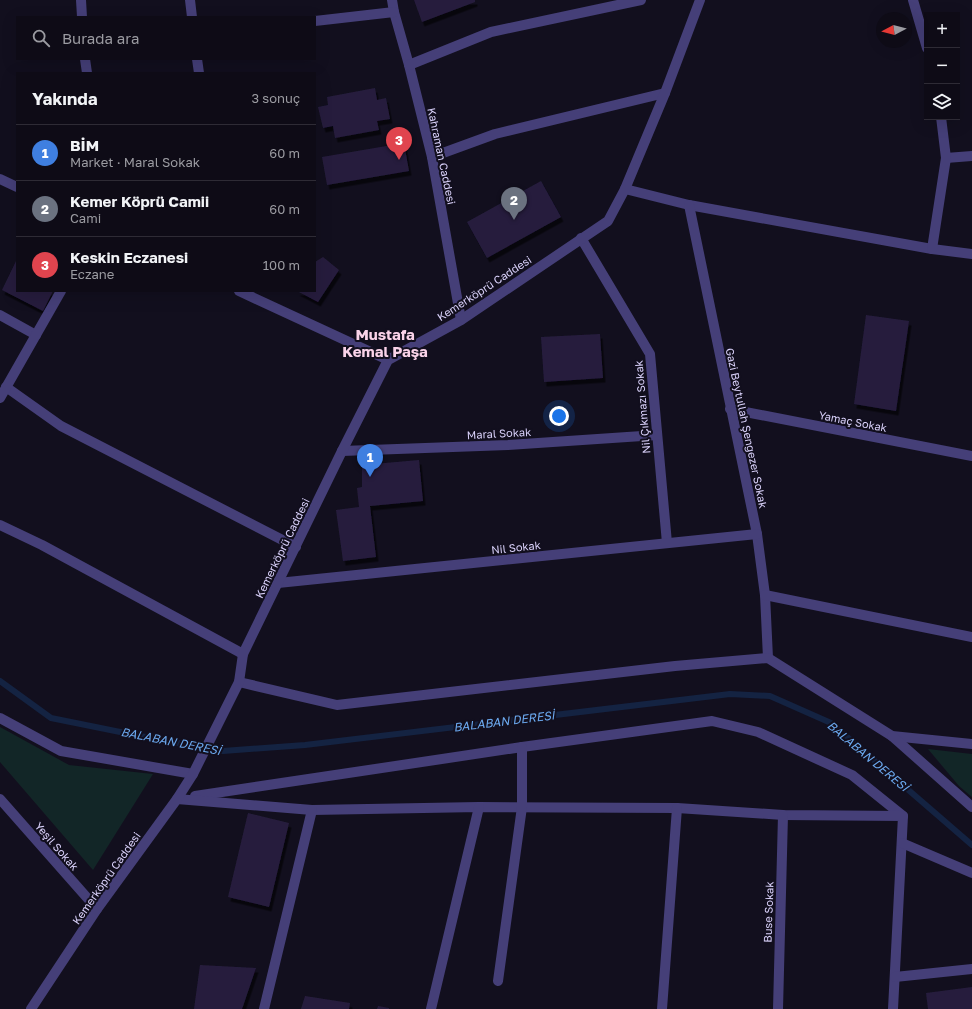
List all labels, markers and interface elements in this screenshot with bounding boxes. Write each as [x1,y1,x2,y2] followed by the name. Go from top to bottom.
[876,12,912,48] north arrow
[924,12,960,120] map controls
[924,12,960,48] button: +
[16,16,316,60] search box
[30,27,52,49] icon: search
[62,29,139,47] text: Burada ara
[924,48,960,84] button: −
[924,84,960,120] button: layers
[32,88,98,109] text: Yakında
[252,90,300,106] text: 3 sonuç
[425,106,459,206] street label: Kahraman Caddesi
[386,127,412,160] pin: 3
[70,136,99,154] text: BİM
[42,145,48,161] text: 1
[269,145,300,161] text: 60 m
[70,154,200,170] text: Market · Maral Sokak
[501,187,527,220] pin: 2
[70,192,209,210] text: Kemer Köprü Camii
[41,201,49,217] text: 2
[269,201,300,217] text: 60 m
[70,210,101,226] text: Cami
[70,248,188,266] text: Keskin Eczanesi
[435,253,534,323] street label: Kemerköprü Caddesi
[41,257,49,273] text: 3
[263,257,300,273] text: 100 m
[70,266,114,282] text: Eczane
[342,325,428,360] district label: Mustafa Kemal Paşa
[724,347,770,509] street label: Gazi Beytullah Şengezer Sokak
[631,360,653,454] street label: Nil Çıkmazı Sokak
[549,406,569,426] your location
[818,408,888,434] street label: Yamaç Sokak
[466,425,532,441] street label: Maral Sokak
[357,444,383,477] pin: 1
[252,496,312,600] street label: Kemerköprü Caddesi
[491,538,541,556] street label: Nil Sokak
[453,707,558,735] water label: BALABAN DERESİ
[824,718,913,796] water label: BALABAN DERESİ
[120,724,225,758] water label: BALABAN DERESİ
[32,819,82,873] street label: Yeşil Sokak
[69,829,143,927] street label: Kemerköprü Caddesi
[760,881,776,943] street label: Buse Sokak

